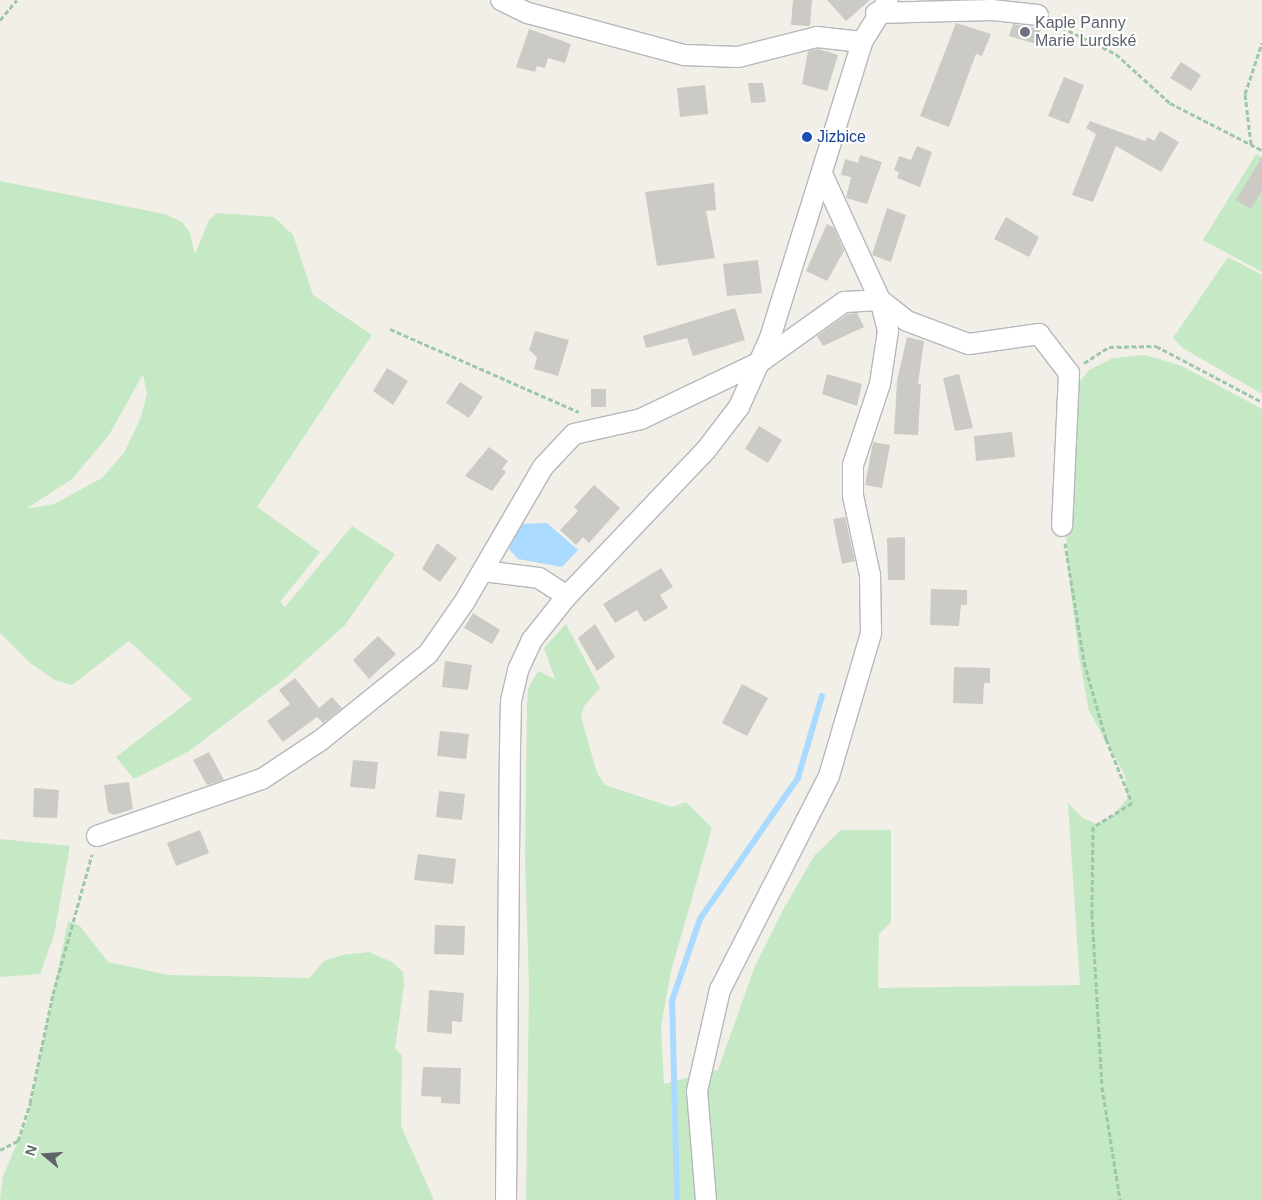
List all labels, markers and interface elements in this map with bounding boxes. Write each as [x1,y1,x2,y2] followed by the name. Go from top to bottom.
[1035,13,1136,51] place label: Kaple Panny Marie Lurdské
[1019,26,1031,38] marker: Kaple Panny Marie Lurdské
[817,127,866,147] place label: Jizbice
[801,131,813,143] marker: Jizbice
[20,1130,70,1180] north arrow
[22,1143,40,1158] text: N

